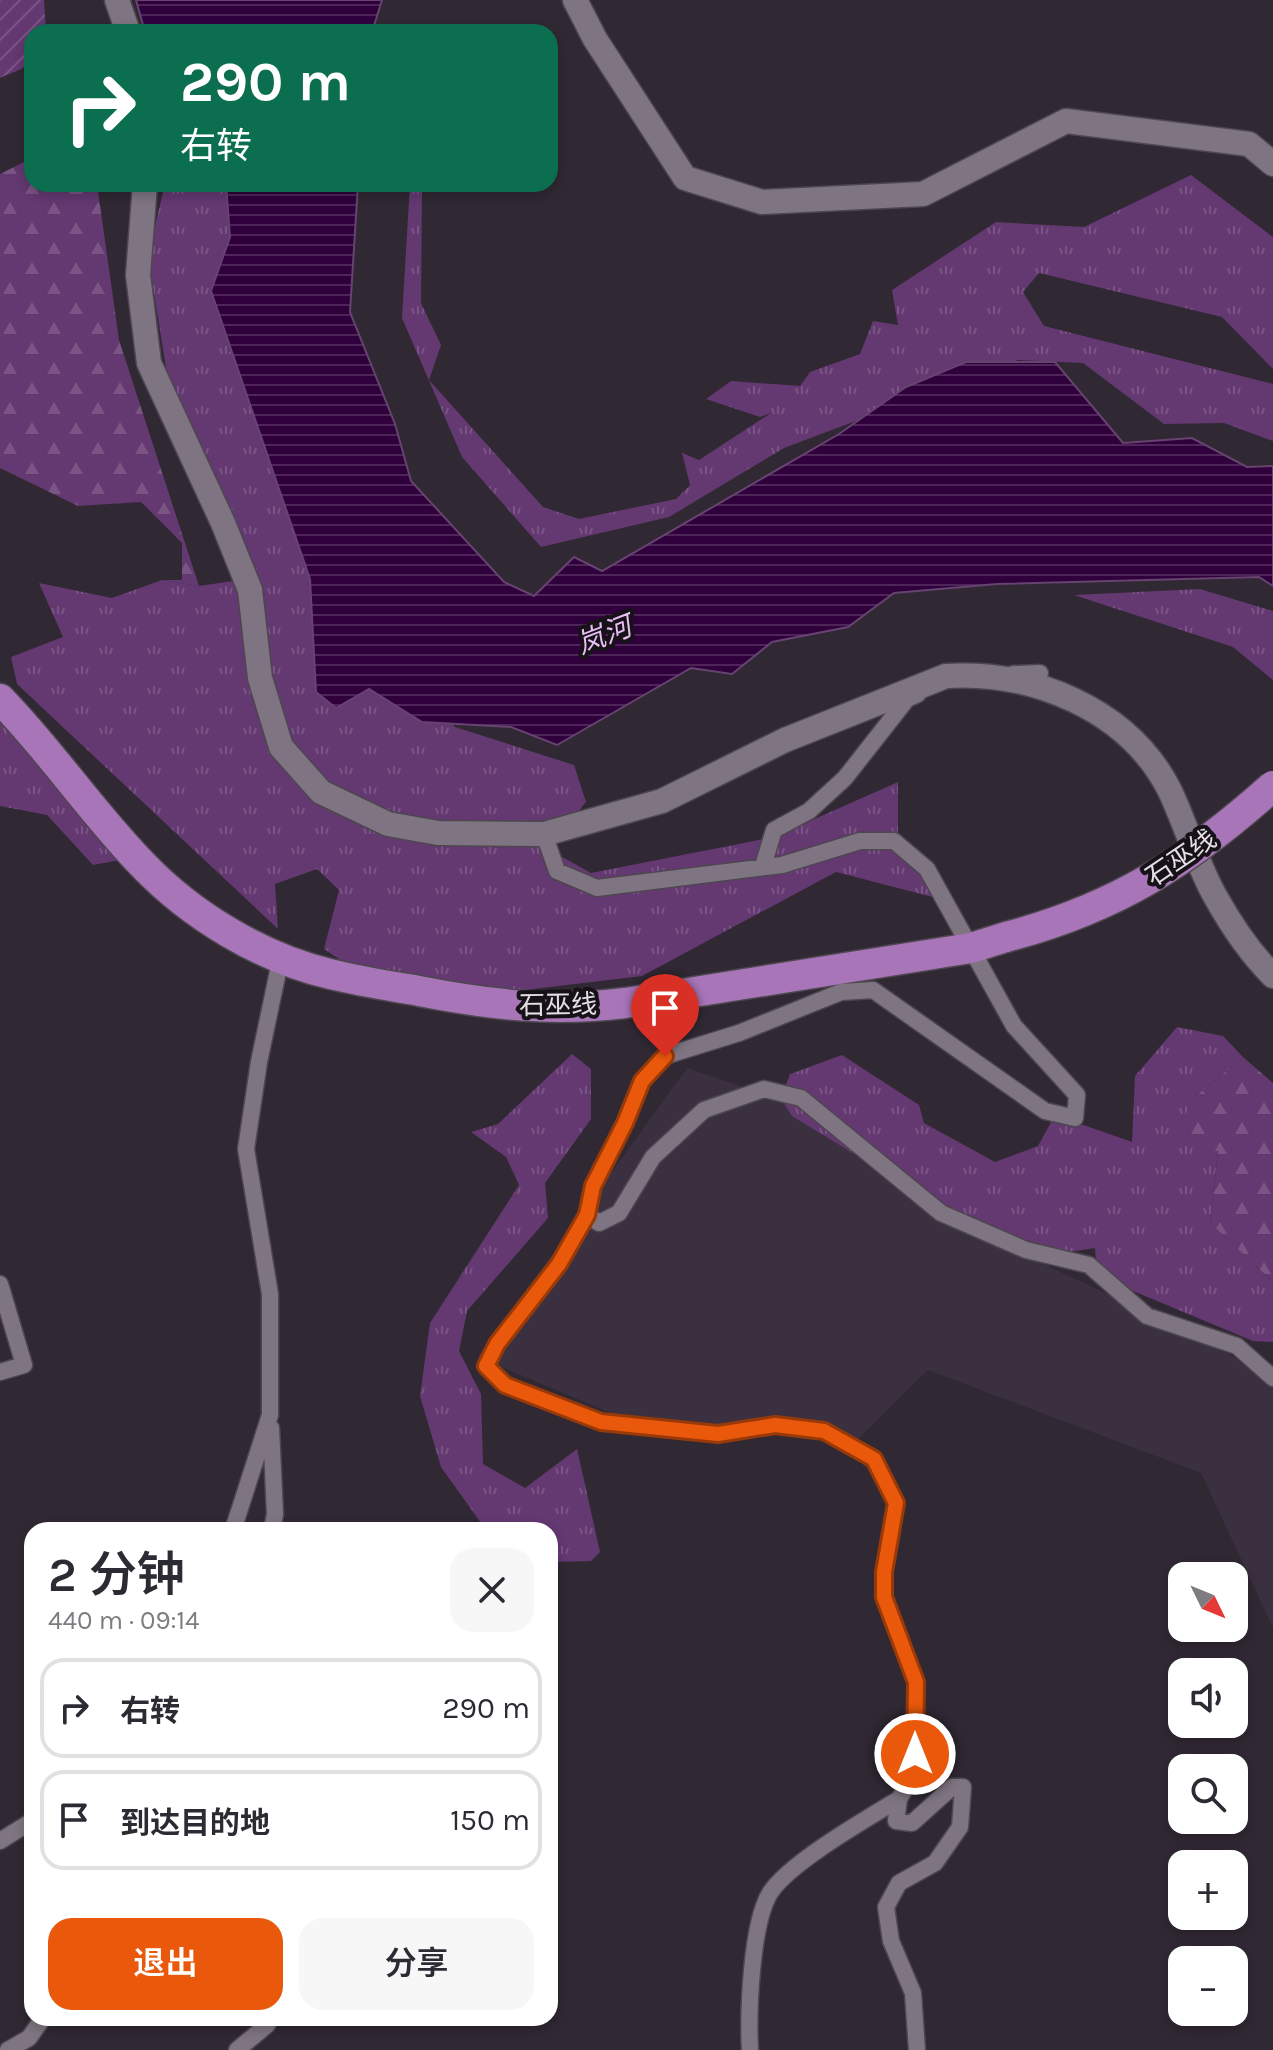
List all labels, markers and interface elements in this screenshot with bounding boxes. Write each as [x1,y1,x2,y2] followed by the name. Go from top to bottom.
[180,49,351,114] text: 290 m
[48,56,152,160] icon: right
[180,125,252,167] text: 右转
[572,608,641,660] water label: 岚河
[1140,823,1222,893] street label: 石巫线
[631,974,699,1056] pin
[643,986,687,1030] icon: arrive
[519,989,597,1021] street label: 石巫线
[48,1547,185,1603] text: 2 分钟
[450,1548,534,1632] button: close
[1168,1562,1248,1642] north arrow
[1168,1562,1248,2026] map controls
[48,1605,200,1636] text: 440 m · 09:14
[1168,1658,1248,1738] button: sound
[52,1686,96,1730] icon: right
[442,1690,530,1726] text: 290 m
[120,1693,180,1729] text: 右转
[873,1712,957,1796] position arrow
[1168,1754,1248,1834] button: search
[52,1798,96,1842] icon: arrive
[450,1802,530,1838] text: 150 m
[120,1805,270,1841] text: 到达目的地
[1168,1850,1248,1930] button: +
[48,1918,283,2010] button: 退出
[299,1918,534,2010] button: 分享
[1168,1946,1248,2026] button: −

